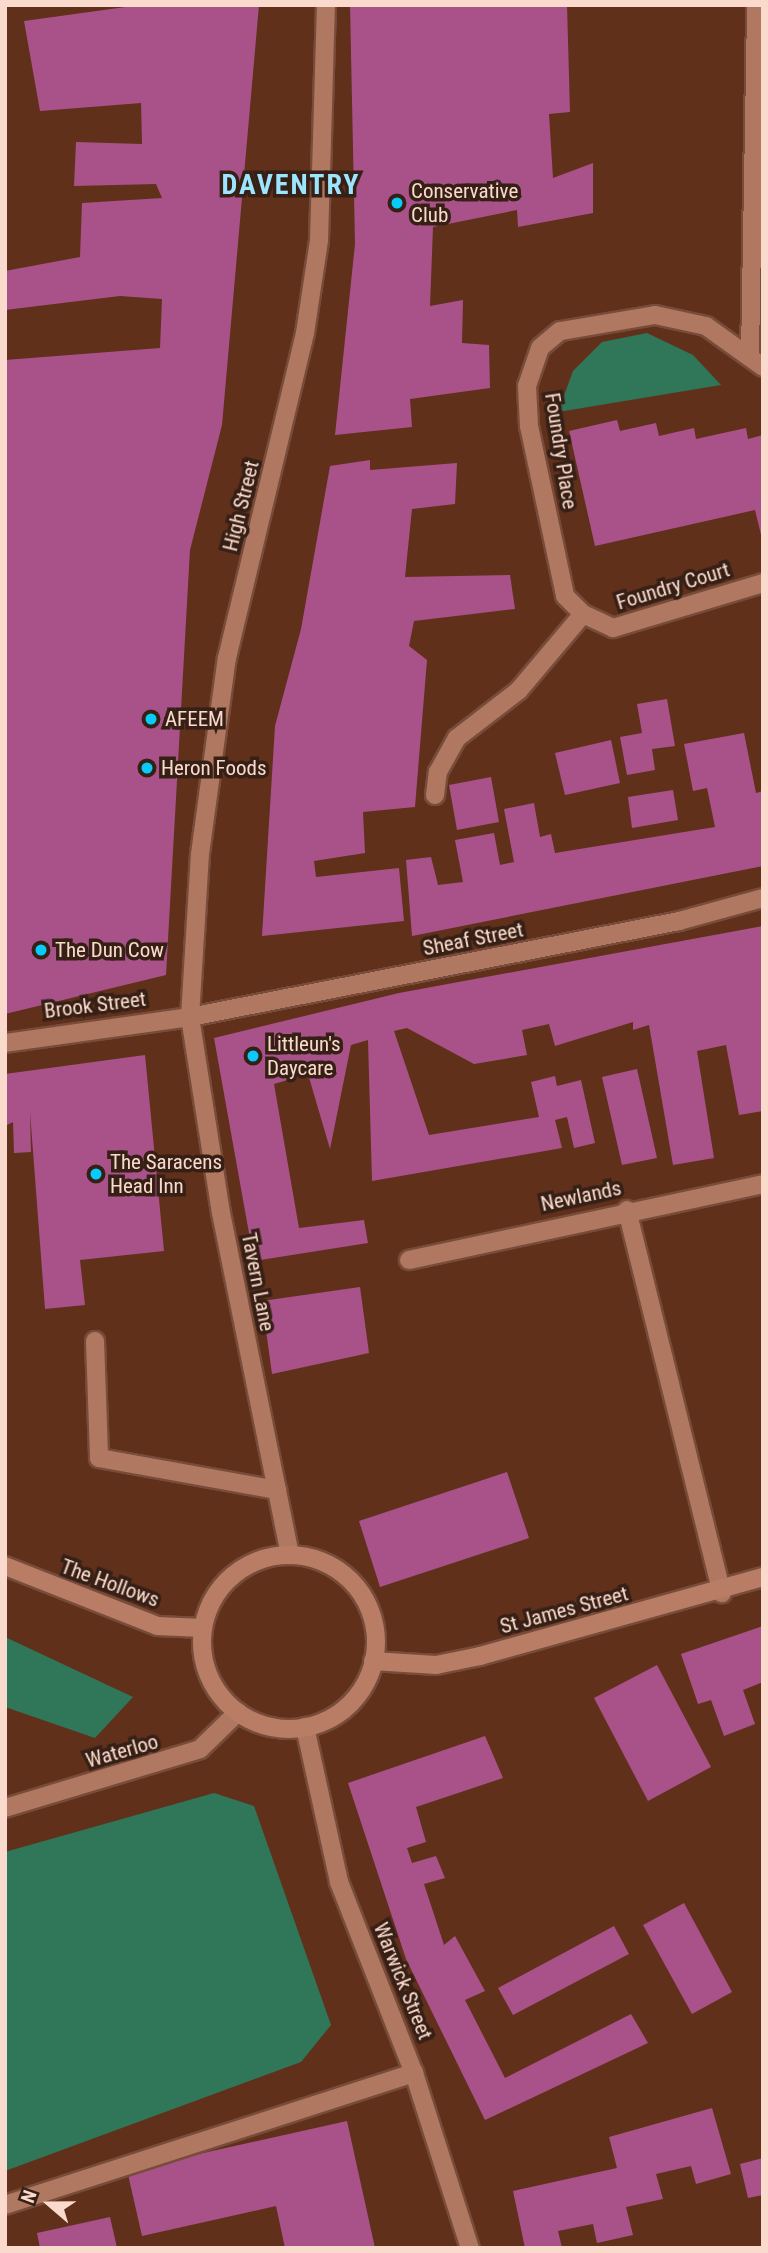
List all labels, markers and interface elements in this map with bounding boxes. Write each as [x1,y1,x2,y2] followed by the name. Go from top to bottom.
[222,168,360,202] district label: DAVENTRY
[411,178,518,228] place label: Conservative Club
[389,195,405,211] marker: Conservative Club
[539,391,583,511] street label: Foundry Place
[218,458,264,554] street label: High Street
[613,557,733,615] street label: Foundry Court
[165,706,224,732] place label: AFEEM
[143,711,159,727] marker: AFEEM
[161,755,267,781] place label: Heron Foods
[139,760,155,776] marker: Heron Foods
[421,917,525,961] street label: Sheaf Street
[55,937,164,963] place label: The Dun Cow
[33,942,49,958] marker: The Dun Cow
[43,986,147,1024] street label: Brook Street
[267,1031,341,1081] place label: Littleun's Daycare
[245,1048,261,1064] marker: Littleun's Daycare
[110,1149,222,1199] place label: The Saracens Head Inn
[88,1166,104,1182] marker: The Saracens Head Inn
[538,1175,624,1217] street label: Newlands
[236,1231,280,1333] street label: Tavern Lane
[57,1554,163,1612] street label: The Hollows
[497,1581,631,1639] street label: St James Street
[83,1729,161,1773] street label: Waterloo
[368,1919,438,2043] street label: Warwick Street
[14,2169,84,2239] north arrow
[16,2187,42,2206] text: N

